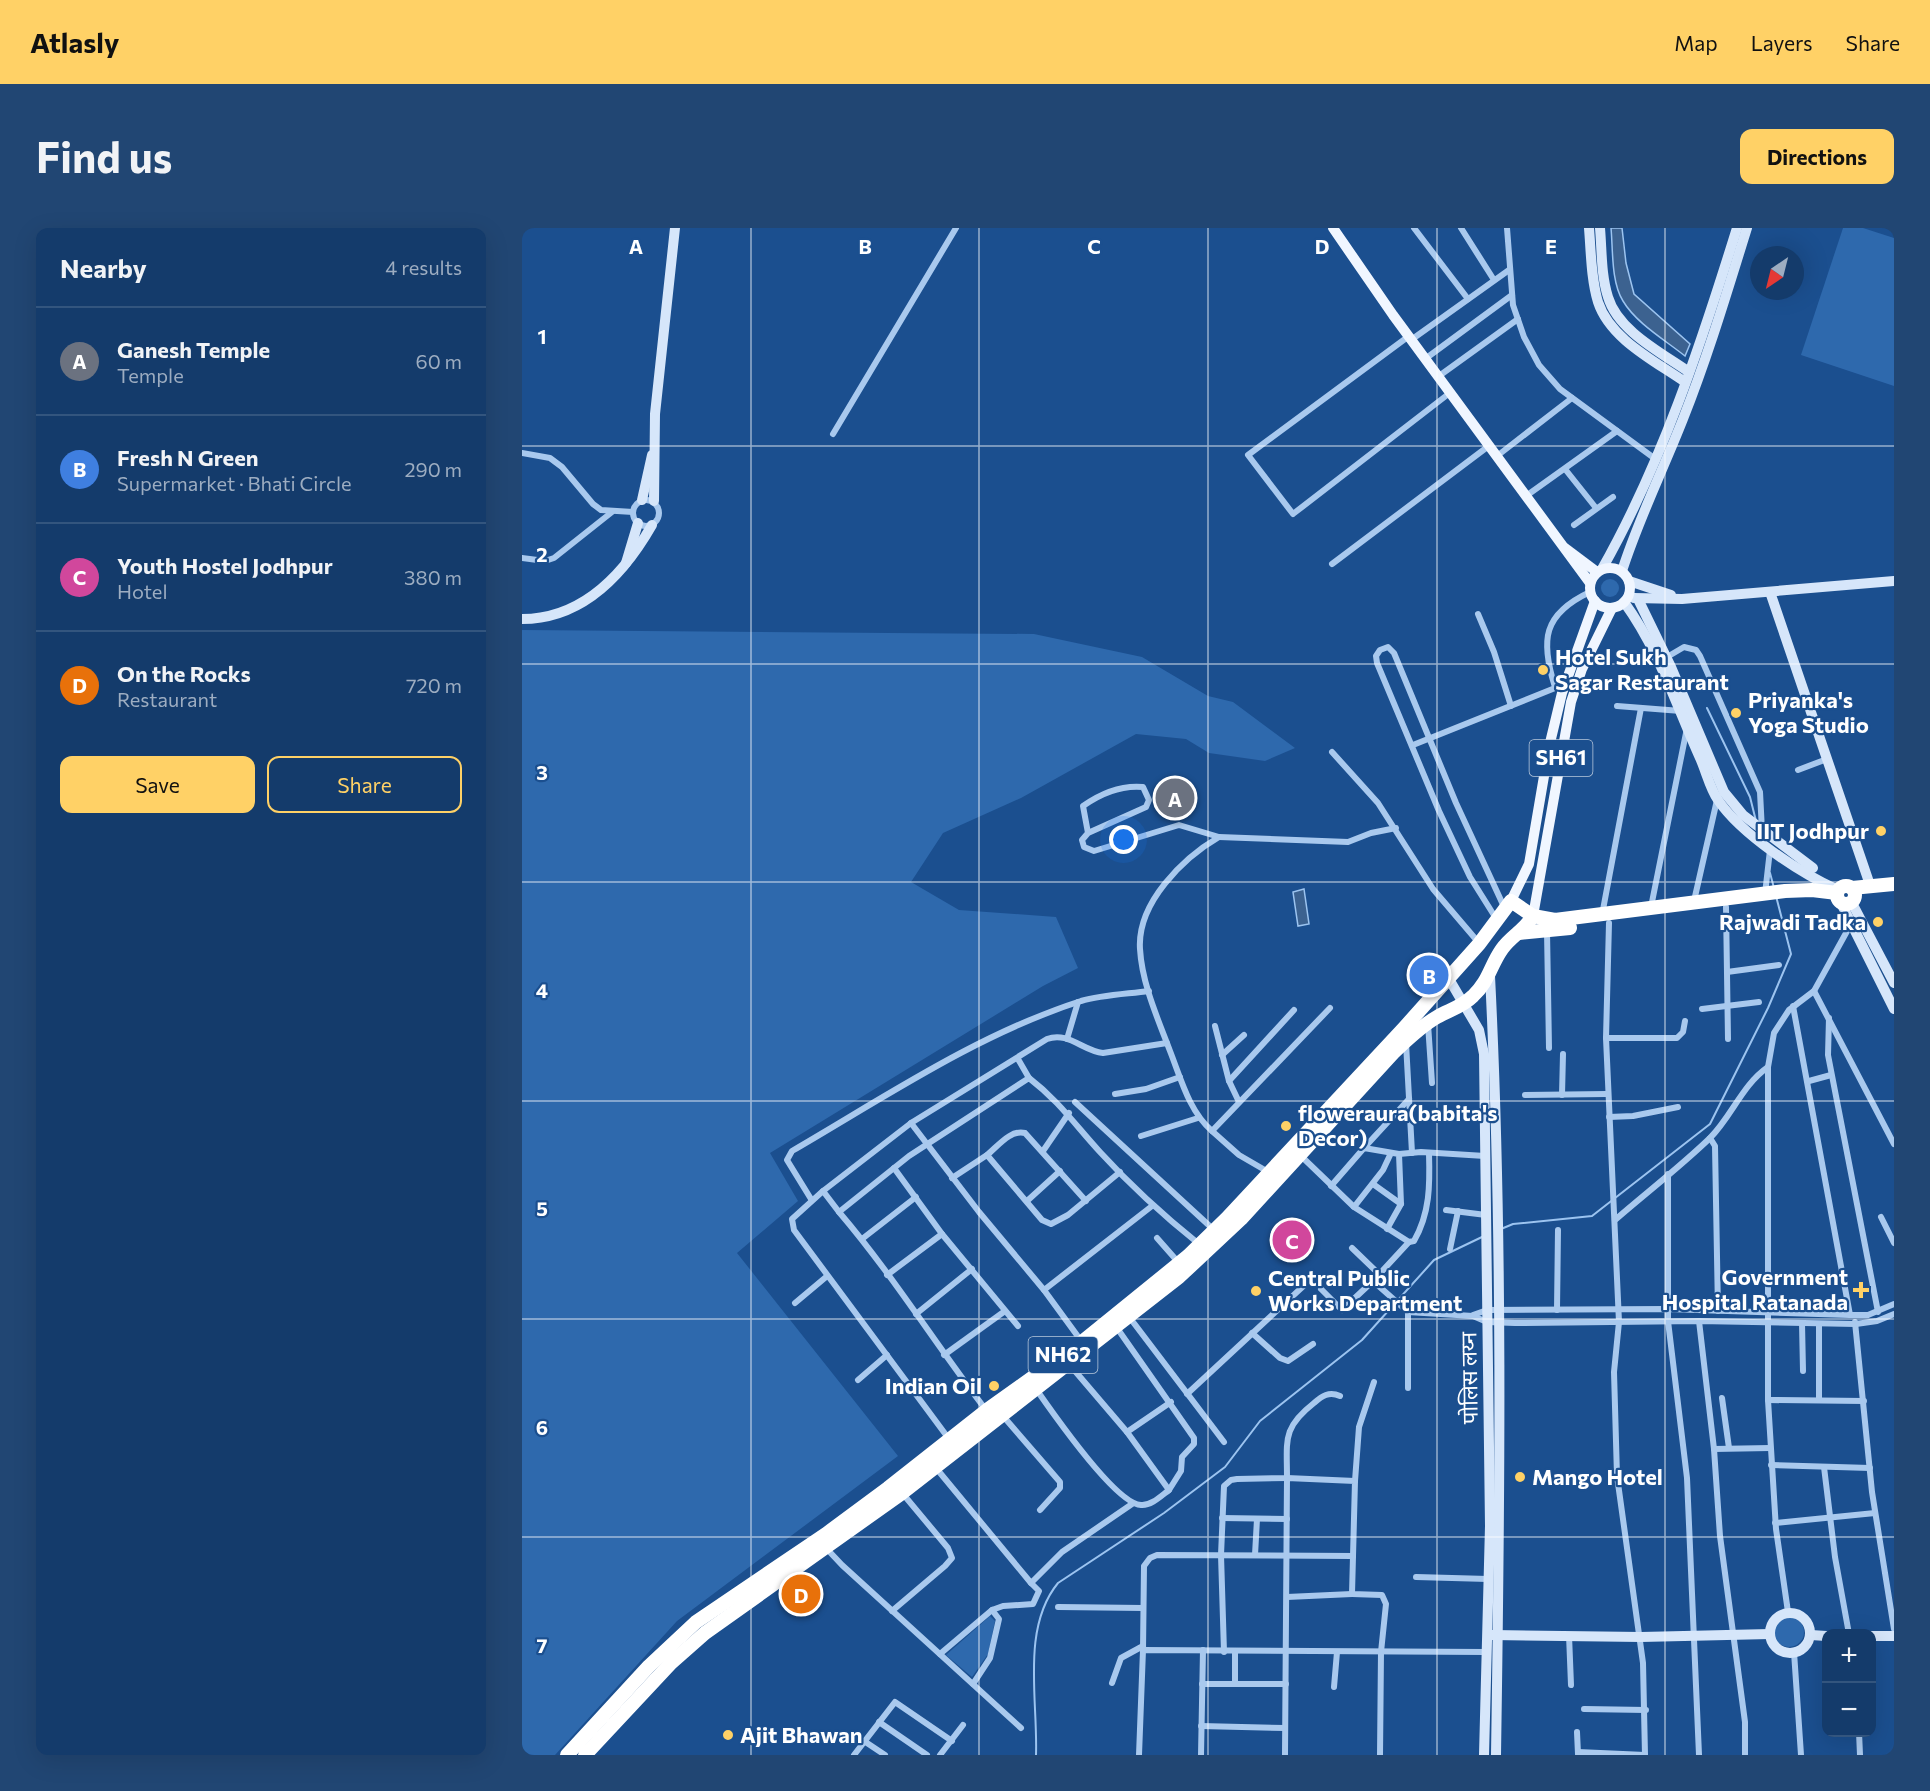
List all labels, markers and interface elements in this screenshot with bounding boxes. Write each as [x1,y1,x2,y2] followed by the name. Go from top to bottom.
[30,25,119,59] text: Atlasly
[1674,30,1718,55] text: Map
[1751,30,1813,55] text: Layers
[1846,30,1900,55] text: Share
[1740,129,1894,184] button: Directions
[36,130,172,182] text: Find us
[629,234,643,258] text: A
[858,234,872,258] text: B
[1087,234,1101,258] text: C
[1315,234,1329,258] text: D
[1545,234,1557,258] text: E
[1750,246,1804,300] north arrow
[60,252,147,283] text: Nearby
[385,255,462,279] text: 4 results
[537,324,547,348] text: 1
[117,336,270,363] text: Ganesh Temple
[72,349,87,373] text: A
[416,349,462,373] text: 60 m
[117,363,184,387] text: Temple
[117,444,258,471] text: Fresh N Green
[73,457,86,481] text: B
[404,457,462,481] text: 290 m
[117,471,352,495] text: Supermarket · Bhati Circle
[536,542,548,566] text: 2
[117,552,333,579] text: Youth Hostel Jodhpur
[73,565,86,589] text: C
[404,565,462,589] text: 380 m
[117,579,167,603] text: Hotel
[1555,643,1729,695] place label: Hotel Sukh Sagar Restaurant
[117,660,251,687] text: On the Rocks
[1536,663,1550,677] marker: Hotel Sukh Sagar Restaurant
[72,673,87,697] text: D
[406,673,462,697] text: 720 m
[1748,686,1869,738] place label: Priyanka's Yoga Studio
[117,687,217,711] text: Restaurant
[1729,706,1743,720] marker: Priyanka's Yoga Studio
[1530,740,1592,776] road number: SH61
[60,756,255,813] button: Save
[267,756,462,813] button: Share
[536,760,548,784] text: 3
[1156,776,1194,820] pin: A
[1756,817,1869,844] place label: IIT Jodhpur
[1874,824,1888,838] marker: IIT Jodhpur
[1109,825,1138,854] your location
[1719,908,1866,935] place label: Rajwadi Tadka
[1871,915,1885,929] marker: Rajwadi Tadka
[1410,952,1448,998] pin: B
[536,978,548,1002] text: 4
[1298,1099,1497,1151] place label: floweraura(babita's Decor)
[1279,1119,1293,1133] marker: floweraura(babita's Decor)
[536,1196,548,1220] text: 5
[1272,1218,1312,1262] pin: C
[1662,1263,1848,1315] place label: Government Hospital Ratanada
[1268,1264,1462,1316] place label: Central Public Works Department
[1852,1281,1870,1299] marker: Government Hospital Ratanada
[1249,1284,1263,1298] marker: Central Public Works Department
[1454,1331,1483,1424] street label: पोलिस लय्न
[1028,1337,1098,1373] road number: NH62
[885,1372,982,1399] place label: Indian Oil
[987,1379,1001,1393] marker: Indian Oil
[536,1415,548,1439] text: 6
[1532,1463,1663,1490] place label: Mango Hotel
[1513,1470,1527,1484] marker: Mango Hotel
[782,1572,820,1616] pin: D
[1822,1629,1876,1737] map controls
[1822,1629,1876,1683] button: +
[537,1633,548,1657] text: 7
[1822,1683,1876,1737] button: −
[740,1721,863,1748] place label: Ajit Bhawan
[721,1728,735,1742] marker: Ajit Bhawan

